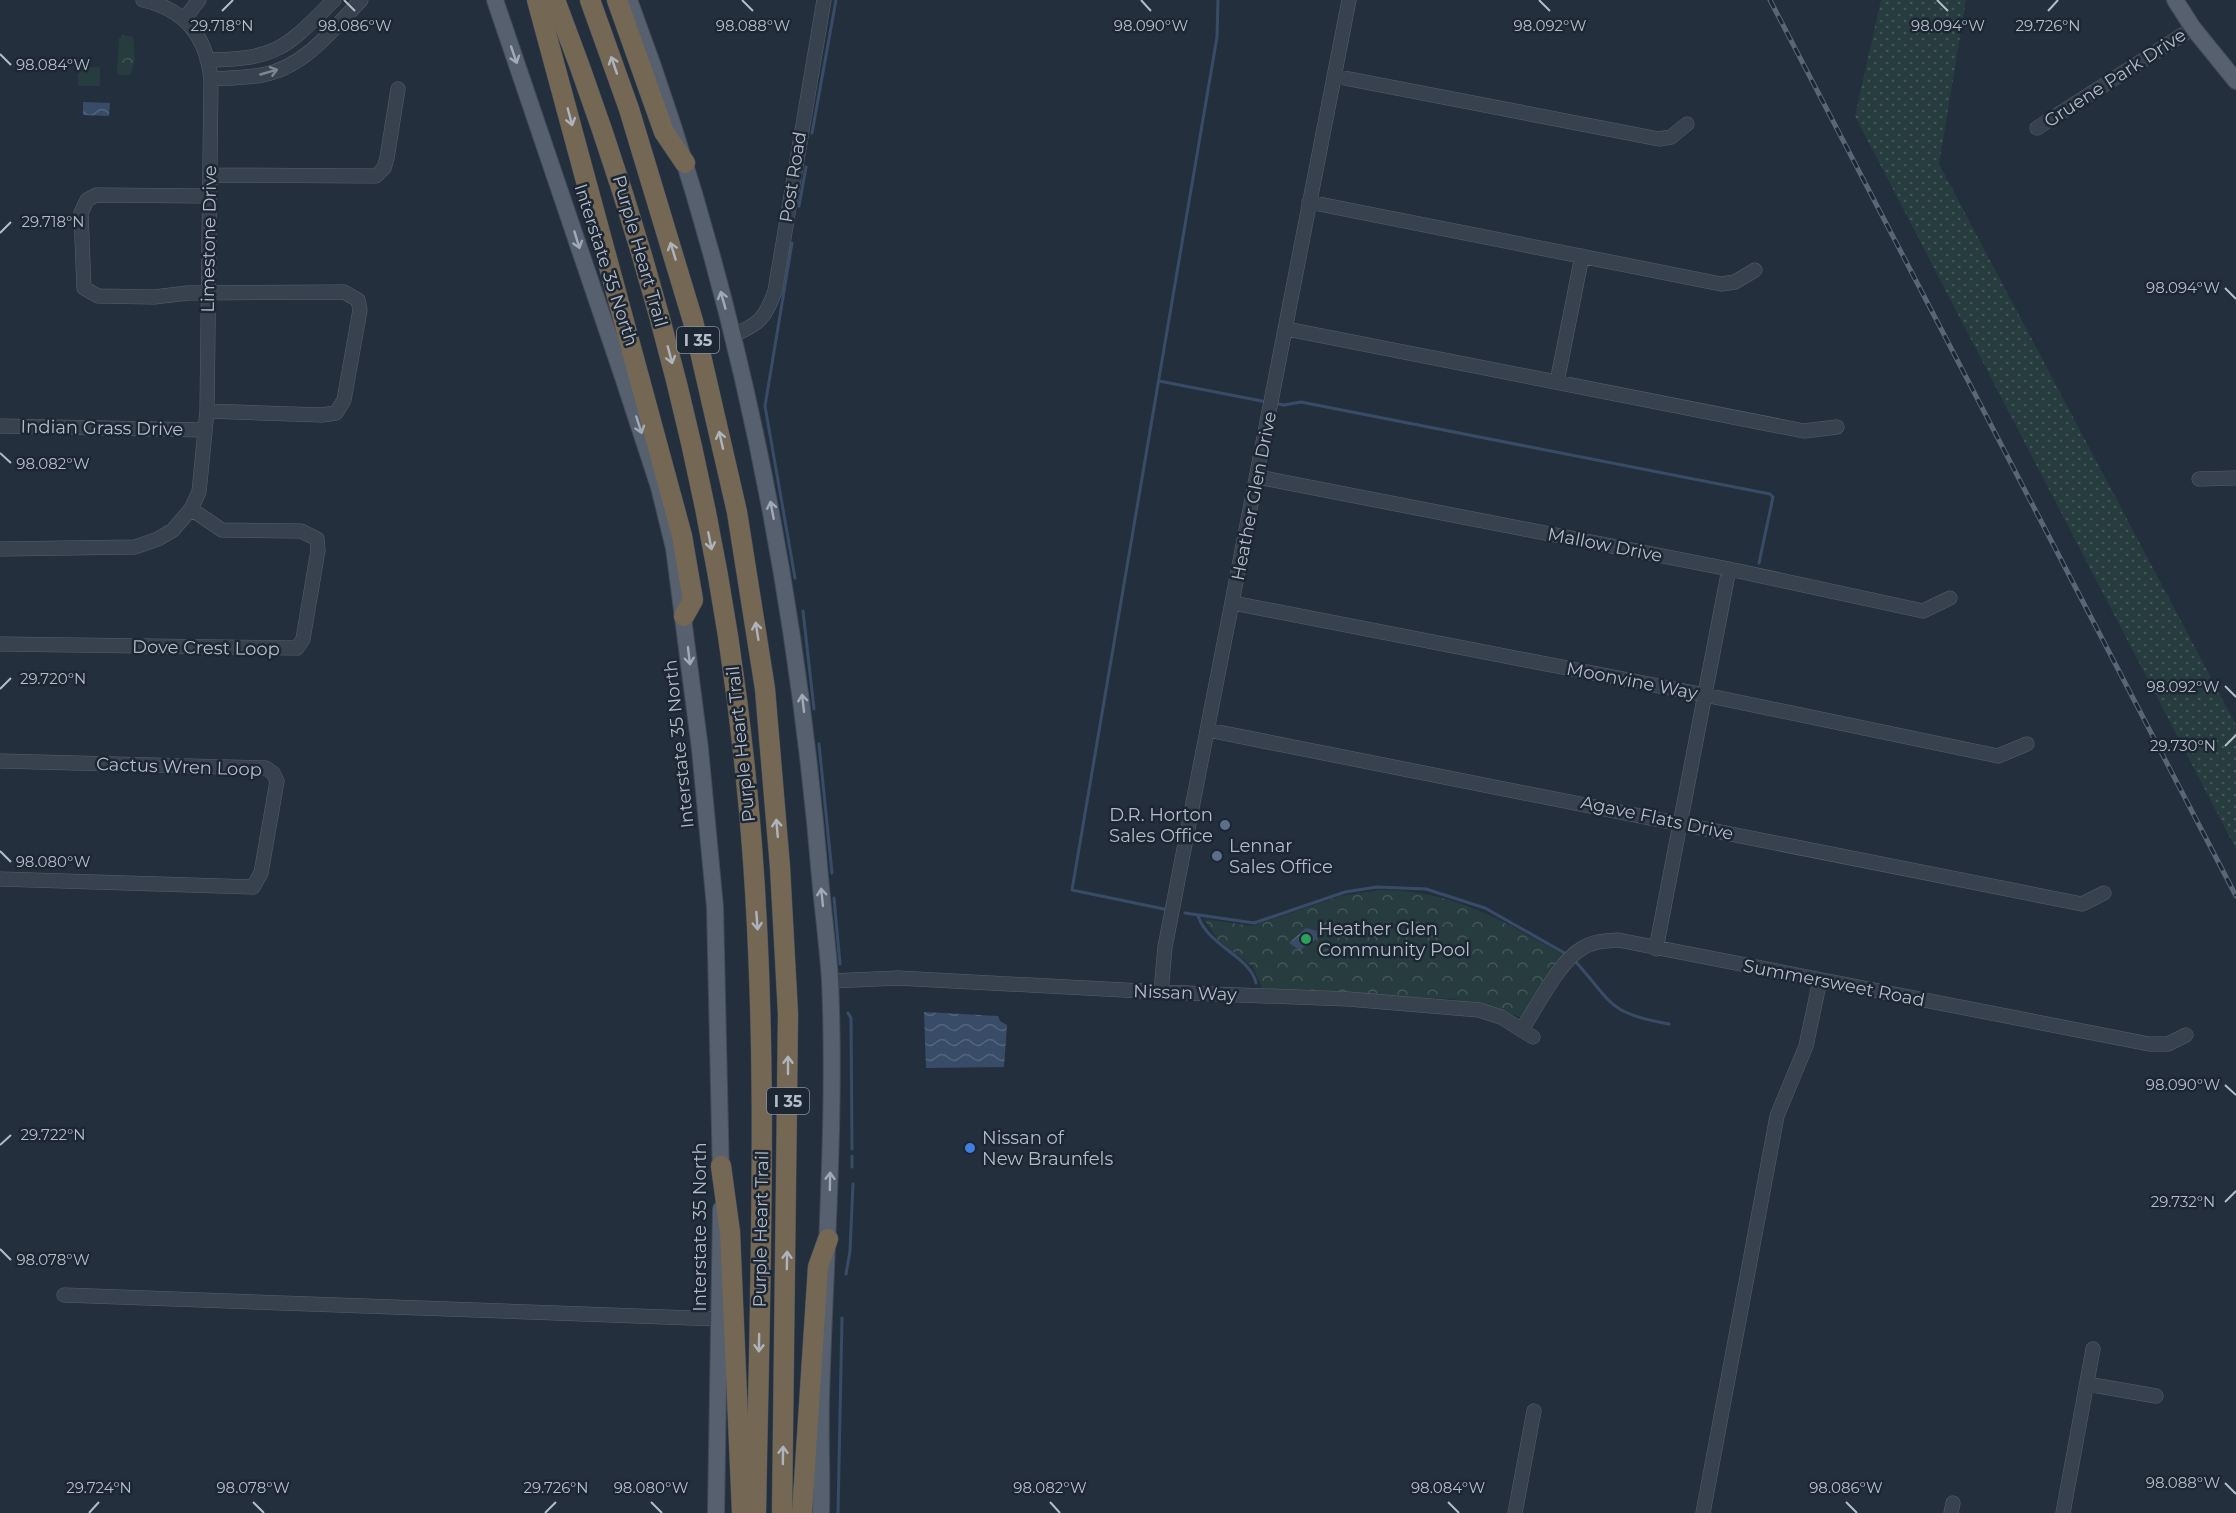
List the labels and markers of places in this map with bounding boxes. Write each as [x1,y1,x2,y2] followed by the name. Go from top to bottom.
[1109,804,1213,847] place label: D.R. Horton Sales Office
[1218,818,1232,832] marker: D.R. Horton Sales Office
[1229,835,1333,878] place label: Lennar Sales Office
[1210,849,1224,863] marker: Lennar Sales Office
[1318,918,1470,961] place label: Heather Glen Community Pool
[1299,932,1313,946] marker: Heather Glen Community Pool
[982,1127,1113,1170] place label: Nissan of New Braunfels
[963,1141,977,1155] marker: Nissan of New Braunfels

